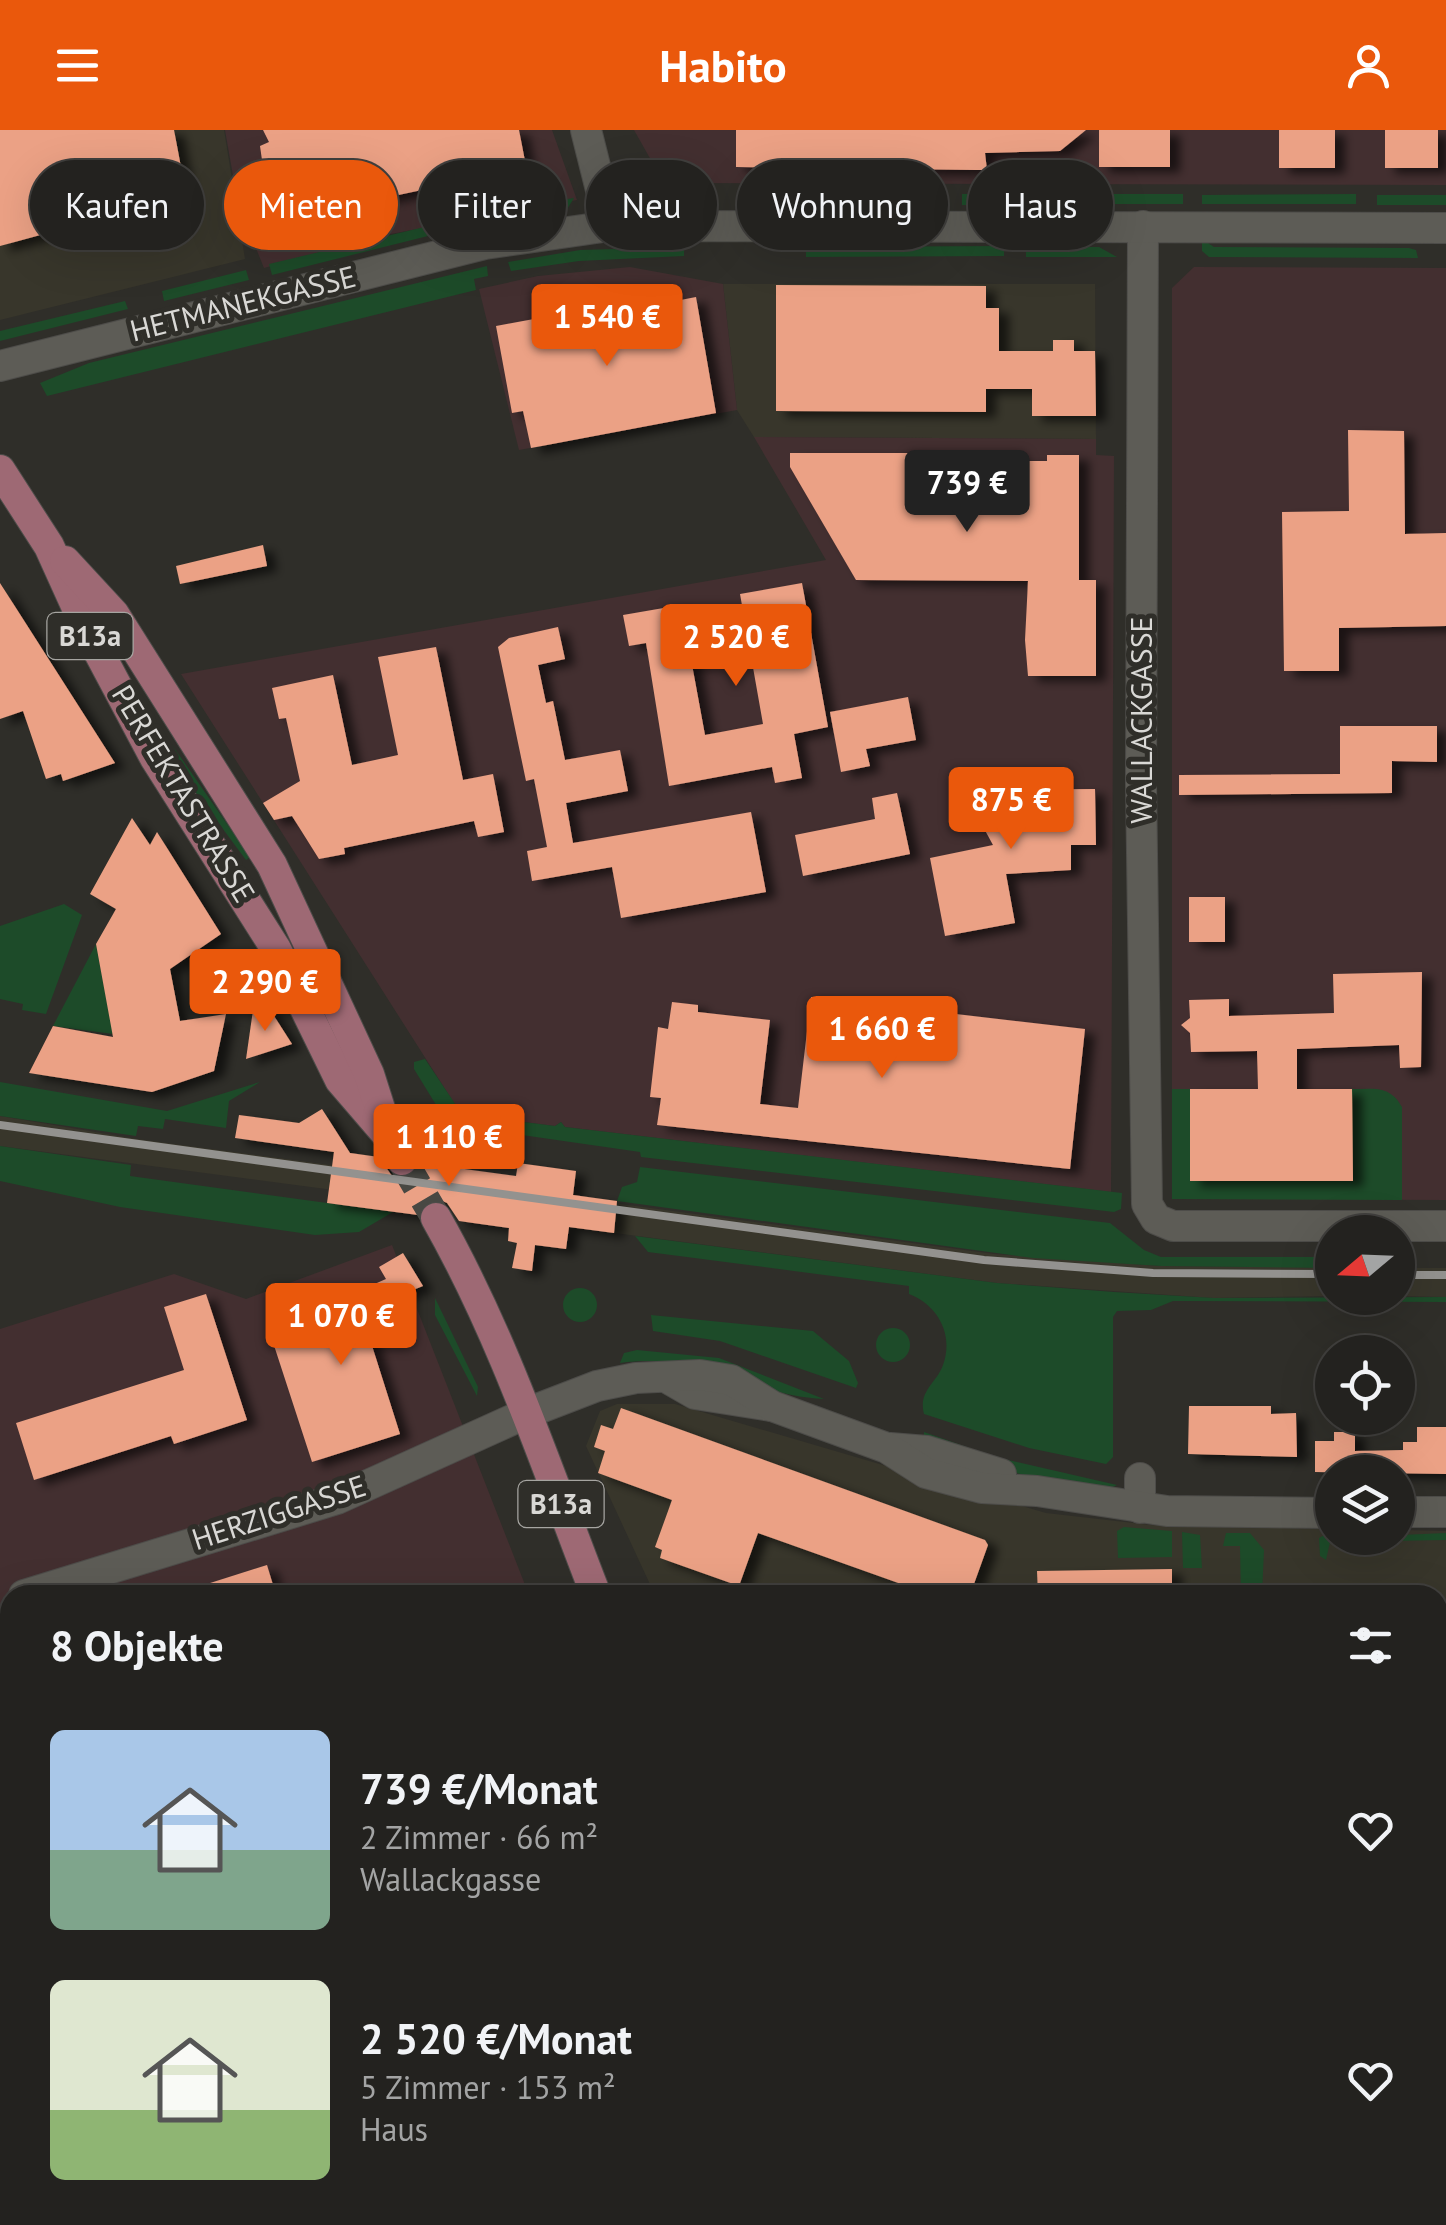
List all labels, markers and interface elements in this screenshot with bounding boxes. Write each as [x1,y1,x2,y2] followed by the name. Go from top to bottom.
[659,36,787,94] text: Habito
[50,38,105,93] icon: menu
[1341,38,1396,93] icon: person
[30,160,204,250] chip: Kaufen
[224,160,398,250] chip: Mieten
[418,160,566,250] chip: Filter
[586,160,717,250] chip: Neu
[737,160,948,250] chip: Wohnung
[968,160,1113,250] chip: Haus
[126,256,359,349] street label: HETMANEKGASSE
[515,284,699,369] pin: 1 540 €
[554,295,660,337] text: 1 540 €
[897,450,1037,535] pin: 739 €
[927,461,1007,503] text: 739 €
[644,604,828,689] pin: 2 520 €
[48,613,132,659] road number: B13a
[683,615,789,657] text: 2 520 €
[1121,616,1160,824] street label: WALLACKGASSE
[104,677,265,909] street label: PERFEKTASTRASSE
[941,767,1081,852] pin: 875 €
[971,778,1051,820] text: 875 €
[173,949,357,1034] pin: 2 290 €
[212,960,318,1002] text: 2 290 €
[790,996,974,1081] pin: 1 660 €
[829,1007,935,1049] text: 1 660 €
[357,1104,541,1189] pin: 1 110 €
[396,1115,502,1157] text: 1 110 €
[1315,1215,1415,1315] north arrow
[1315,1215,1415,1555] map controls
[249,1283,433,1368] pin: 1 070 €
[288,1294,394,1336] text: 1 070 €
[1315,1335,1415,1435] button: locate
[1315,1455,1415,1555] button: layers
[187,1465,370,1558] street label: HERZIGGASSE
[518,1481,604,1527] road number: B13a
[50,1618,224,1673] text: 8 Objekte
[1343,1618,1398,1673] icon: filters
[360,1761,598,1816] text: 739 €/Monat
[130,1770,250,1890] icon: home
[1343,1803,1398,1858] icon: heart
[360,1816,598,1858] text: 2 Zimmer · 66 m²
[360,1858,541,1900] text: Wallackgasse
[360,2011,632,2066] text: 2 520 €/Monat
[130,2020,250,2140] icon: home
[1343,2053,1398,2108] icon: heart
[360,2066,616,2108] text: 5 Zimmer · 153 m²
[360,2108,428,2150] text: Haus

